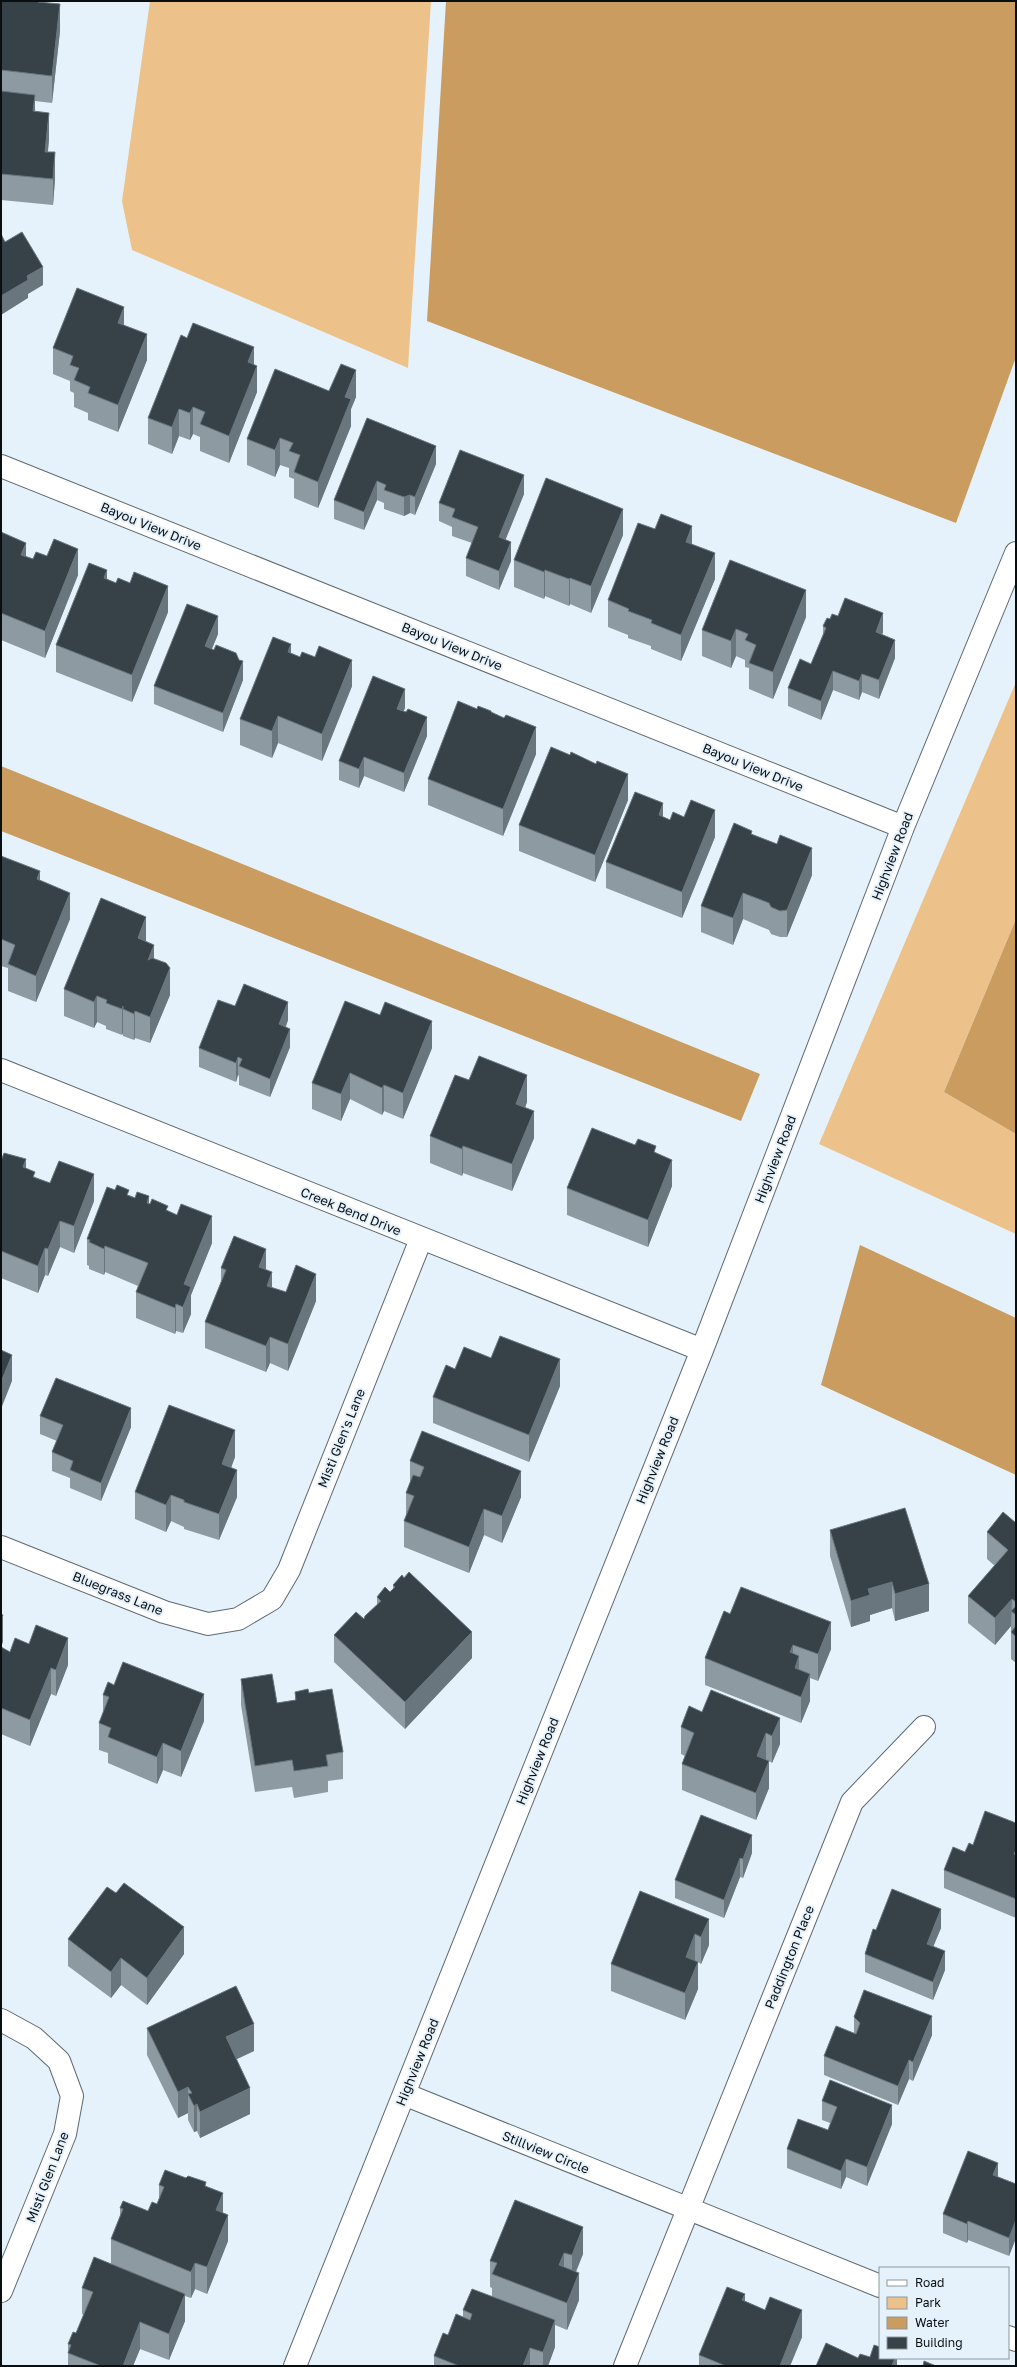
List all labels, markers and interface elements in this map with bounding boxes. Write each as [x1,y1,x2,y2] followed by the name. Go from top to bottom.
[98,498,204,554] street label: Bayou View Drive
[399,618,505,674] street label: Bayou View Drive
[700,739,806,795] street label: Bayou View Drive
[868,810,916,902] street label: Highview Road
[751,1113,799,1205] street label: Highview Road
[298,1184,404,1238] street label: Creek Bend Drive
[314,1386,368,1490] street label: Misti Glen's Lane
[632,1414,682,1506] street label: Highview Road
[70,1568,166,1618] street label: Bluegrass Lane
[512,1715,562,1807] street label: Highview Road
[761,1903,817,2011] street label: Paddington Place
[392,2016,442,2108] street label: Highview Road
[500,2127,592,2177] street label: Stillview Circle
[22,2129,72,2225] street label: Misti Glen Lane
[879,2267,1009,2359] legend
[915,2275,944,2290] text: Road
[915,2295,941,2310] text: Park
[915,2315,949,2330] text: Water
[915,2335,963,2350] text: Building

